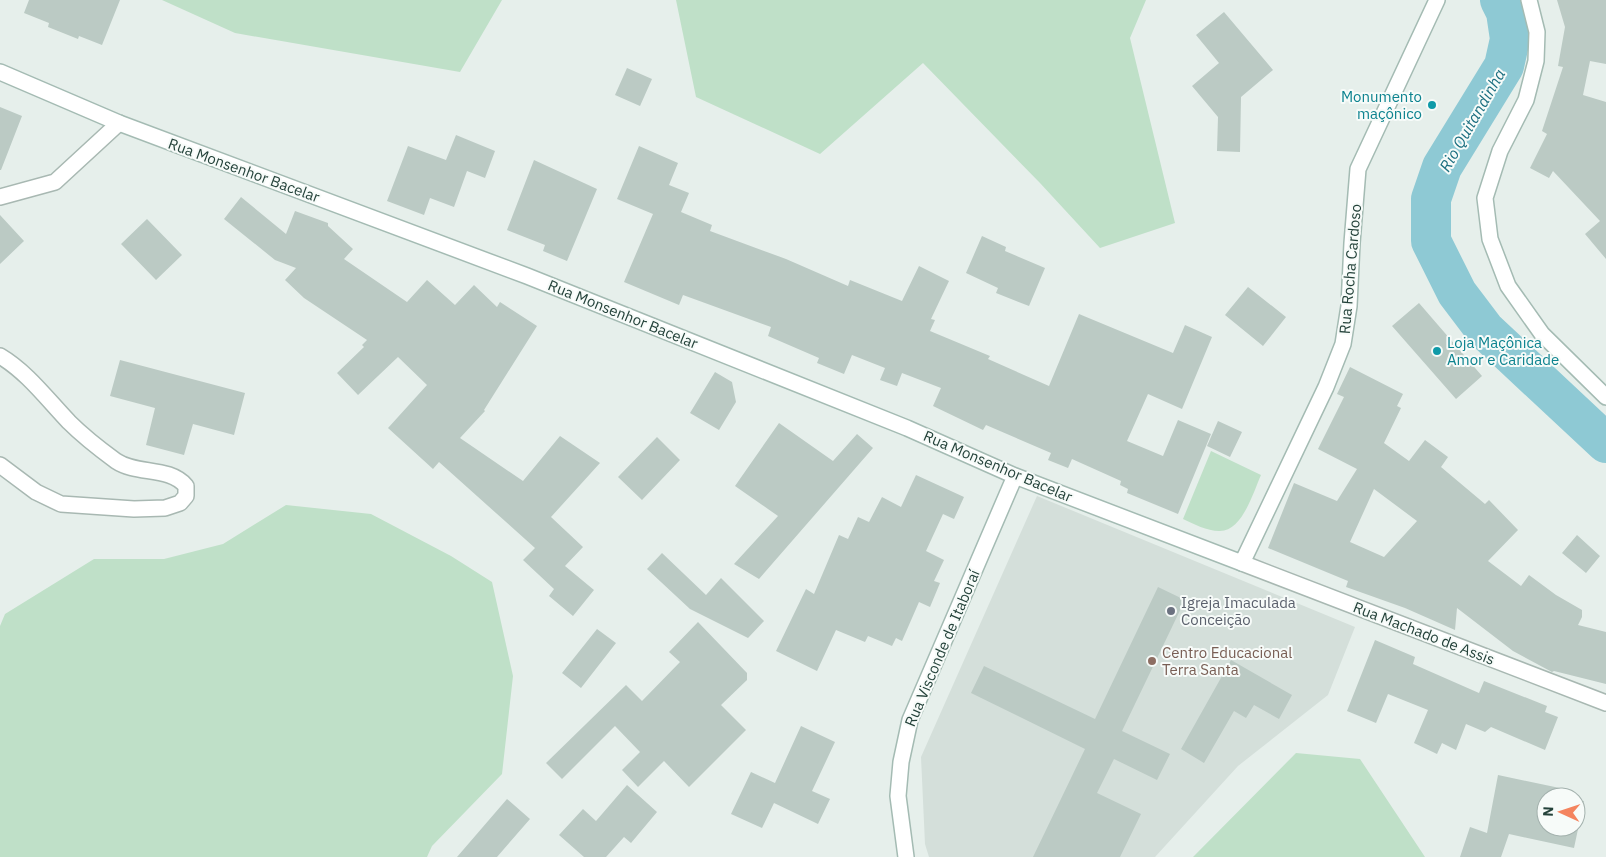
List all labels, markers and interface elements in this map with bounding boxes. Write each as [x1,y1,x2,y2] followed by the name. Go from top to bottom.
[1435,65,1509,175] water label: Rio Quitandinha
[1341,87,1422,123] place label: Monumento maçônico
[1426,99,1438,111] marker: Monumento maçônico
[166,134,323,206] street label: Rua Monsenhor Bacelar
[1335,203,1365,335] street label: Rua Rocha Cardoso
[545,275,701,353] street label: Rua Monsenhor Bacelar
[1447,333,1559,369] place label: Loja Maçônica Amor e Caridade
[1431,345,1443,357] marker: Loja Maçônica Amor e Caridade
[921,426,1076,506] street label: Rua Monsenhor Bacelar
[900,566,984,729] street label: Rua Visconde de Itaboraí
[1181,593,1296,629] place label: Igreja Imaculada Conceição
[1350,597,1498,669] street label: Rua Machado de Assis
[1165,605,1177,617] marker: Igreja Imaculada Conceição
[1162,643,1292,679] place label: Centro Educacional Terra Santa
[1146,655,1158,667] marker: Centro Educacional Terra Santa
[1536,787,1586,837] north arrow
[1539,806,1557,817] text: N

